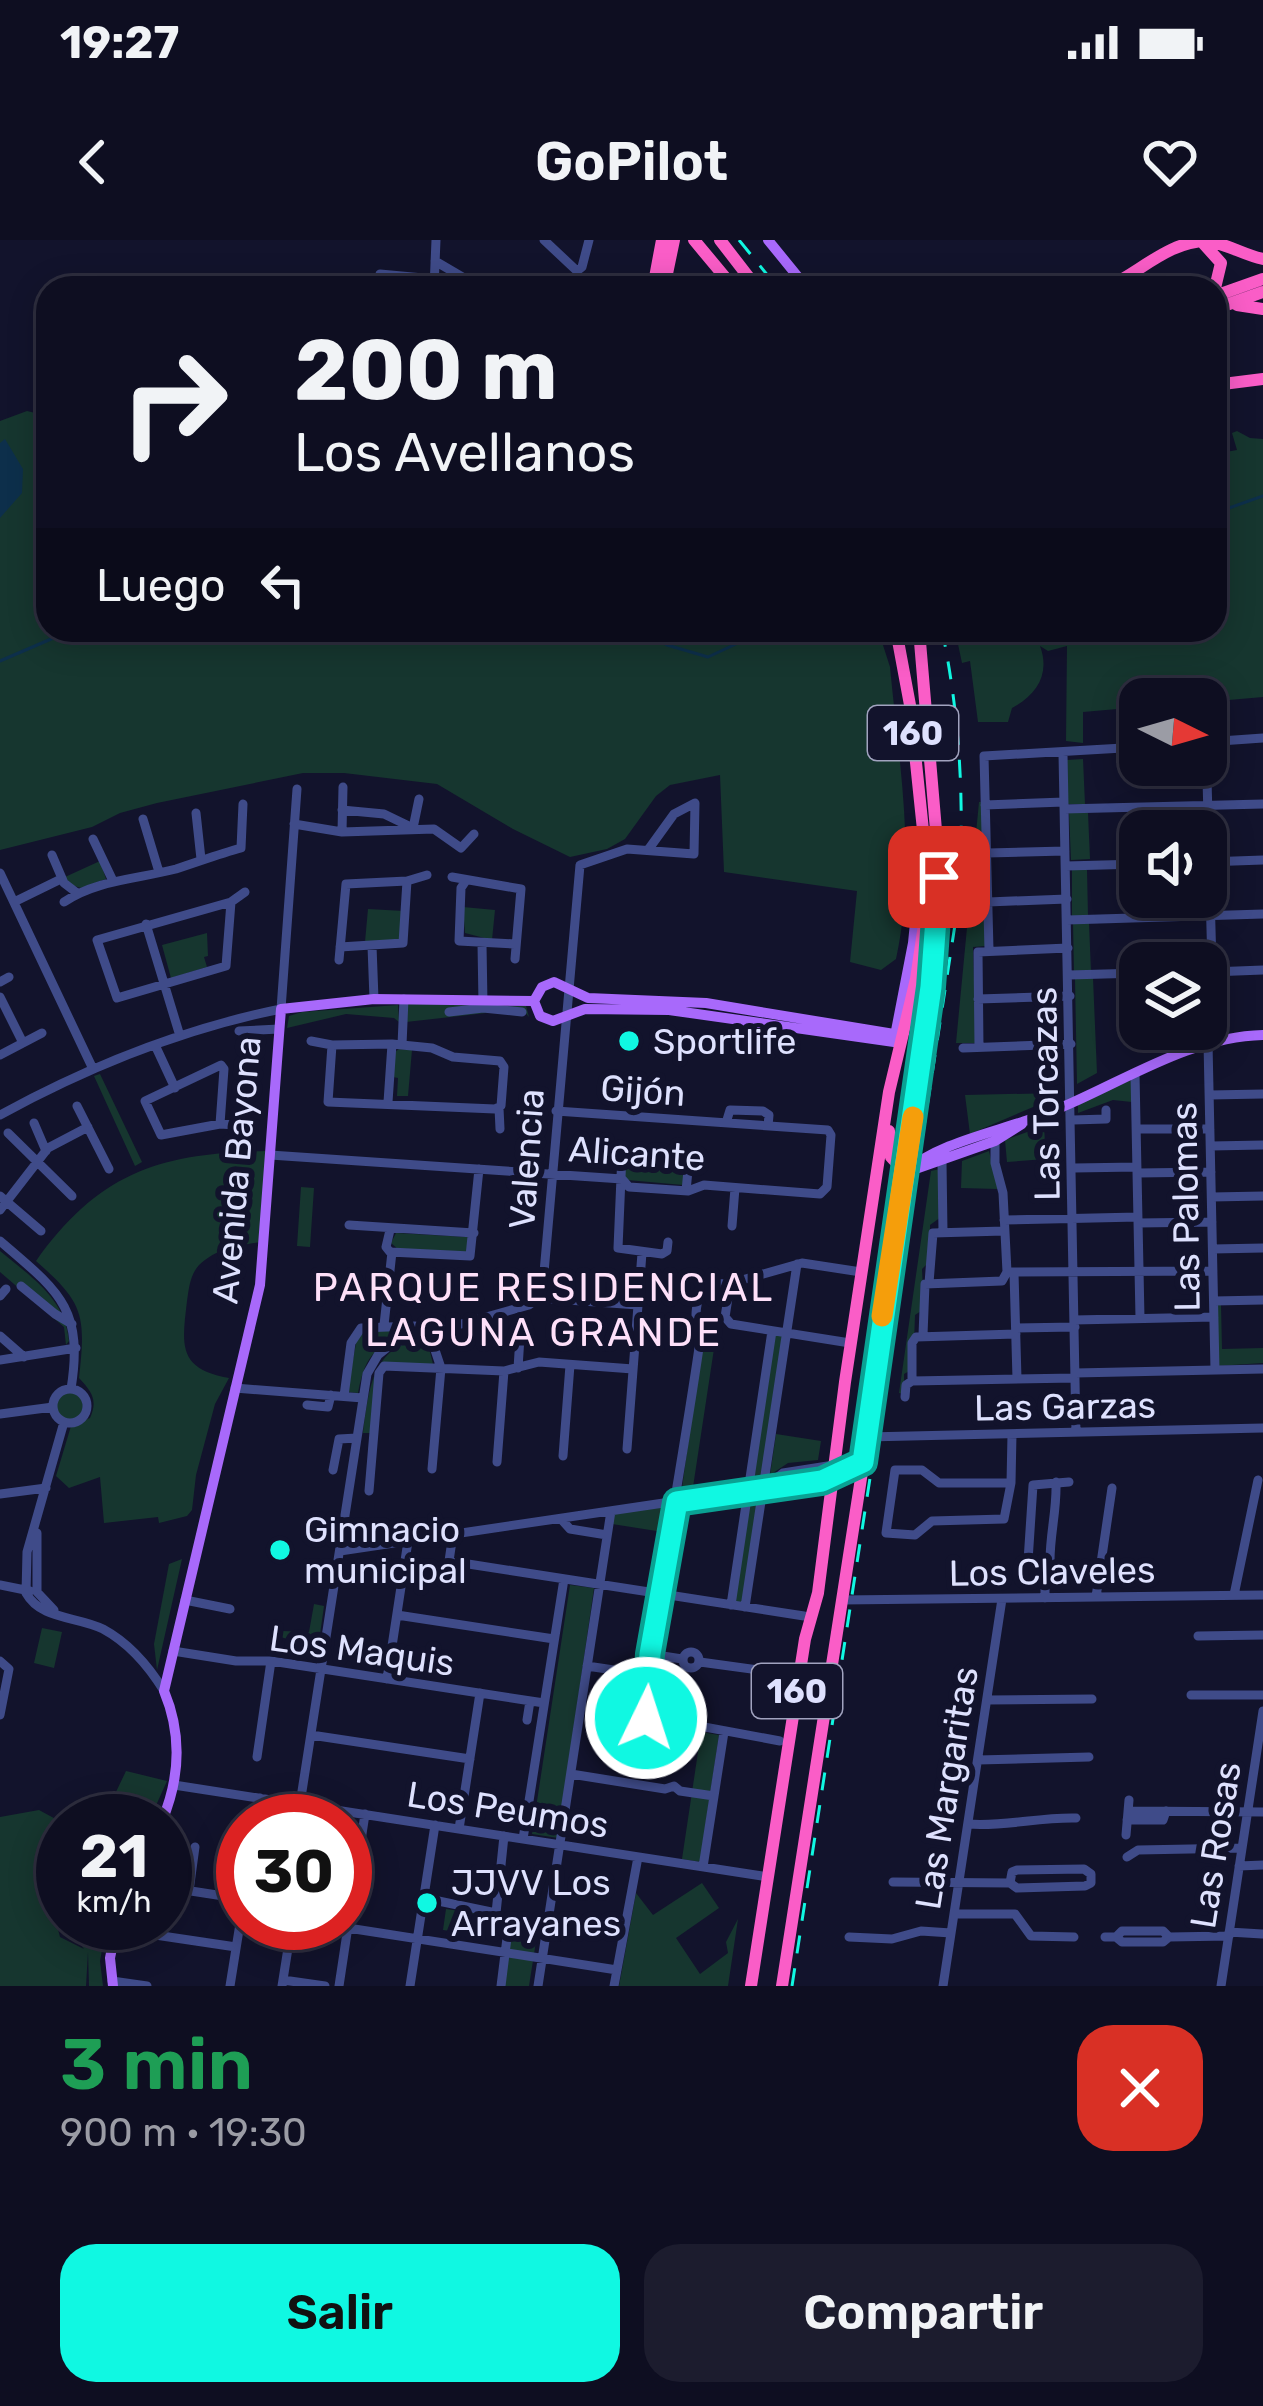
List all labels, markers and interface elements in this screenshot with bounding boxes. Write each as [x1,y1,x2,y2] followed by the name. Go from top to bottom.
[60,16,179,69] text: 19:27
[60,129,126,195] icon: back
[1137,129,1203,195] icon: heart
[535,130,728,194] text: GoPilot
[294,320,558,420] text: 200 m
[96,324,252,480] icon: right
[294,421,635,485] text: Los Avellanos
[250,552,316,618] icon: left
[96,559,226,612] text: Luego
[1119,678,1227,786] north arrow
[1119,678,1227,1050] map controls
[868,706,958,760] road number: 160
[1119,810,1227,918] button: sound
[888,826,990,928] pin
[906,844,972,910] icon: arrive
[1119,942,1227,1050] button: layers
[1022,987,1069,1201] street label: Las Torcazas
[653,1020,796,1063] place label: Sportlife
[616,1028,642,1054] marker: Sportlife
[203,1035,270,1305] street label: Avenida Bayona
[599,1066,687,1115] street label: Gijón
[500,1087,553,1231] street label: Valencia
[1162,1102,1209,1312] street label: Las Palomas
[567,1127,707,1180] street label: Alicante
[313,1265,775,1356] district label: PARQUE RESIDENCIAL LAGUNA GRANDE
[974,1383,1156,1430] street label: Las Garzas
[304,1508,467,1592] place label: Gimnacio municipal
[267,1537,293,1563] marker: Gimnacio municipal
[948,1548,1156,1595] street label: Los Claveles
[267,1616,457,1685] street label: Los Maquis
[583,1655,709,1781] position arrow
[752,1664,842,1718] road number: 160
[906,1664,987,1913] street label: Las Margaritas
[1181,1759,1250,1931] street label: Las Rosas
[404,1772,612,1847] street label: Los Peumos
[216,1794,372,1950] speed limit sign: 30
[80,1821,148,1892] text: 21
[451,1861,621,1945] place label: JJVV Los Arrayanes
[77,1884,151,1920] text: km/h
[414,1890,440,1916] marker: JJVV Los Arrayanes
[60,2022,253,2107] text: 3 min
[1077,2025,1203,2151] button: close
[60,2110,307,2156] text: 900 m · 19:30
[60,2244,620,2382] button: Salir
[644,2244,1203,2382] button: Compartir

